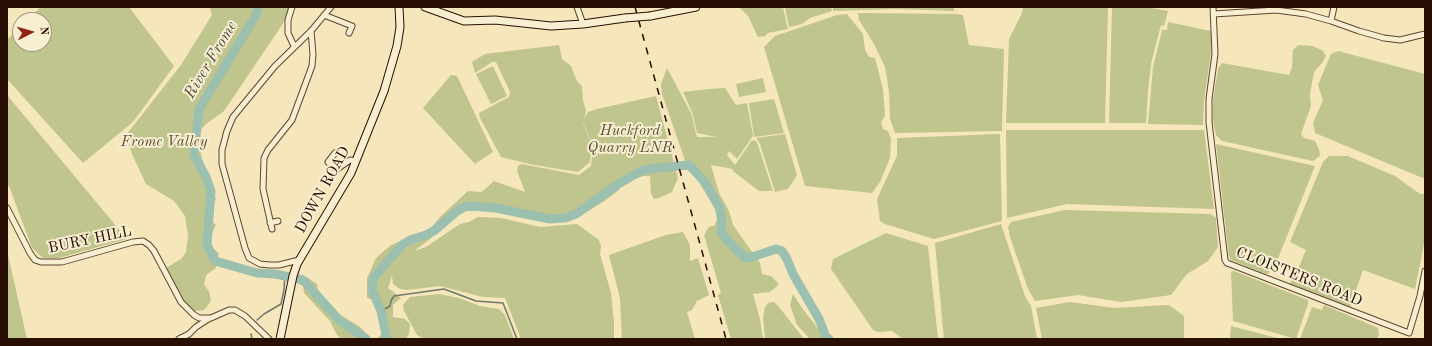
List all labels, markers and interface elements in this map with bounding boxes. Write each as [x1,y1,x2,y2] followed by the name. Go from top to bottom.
[12,12,52,52] north arrow
[180,18,242,102] water label: River Frome
[38,26,49,36] text: N
[588,122,672,157] park label: Huckford Quarry LNR
[121,133,207,151] park label: Frome Valley
[292,144,354,236] street label: DOWN ROAD
[47,222,133,258] street label: BURY HILL
[1233,243,1365,311] street label: CLOISTERS ROAD

